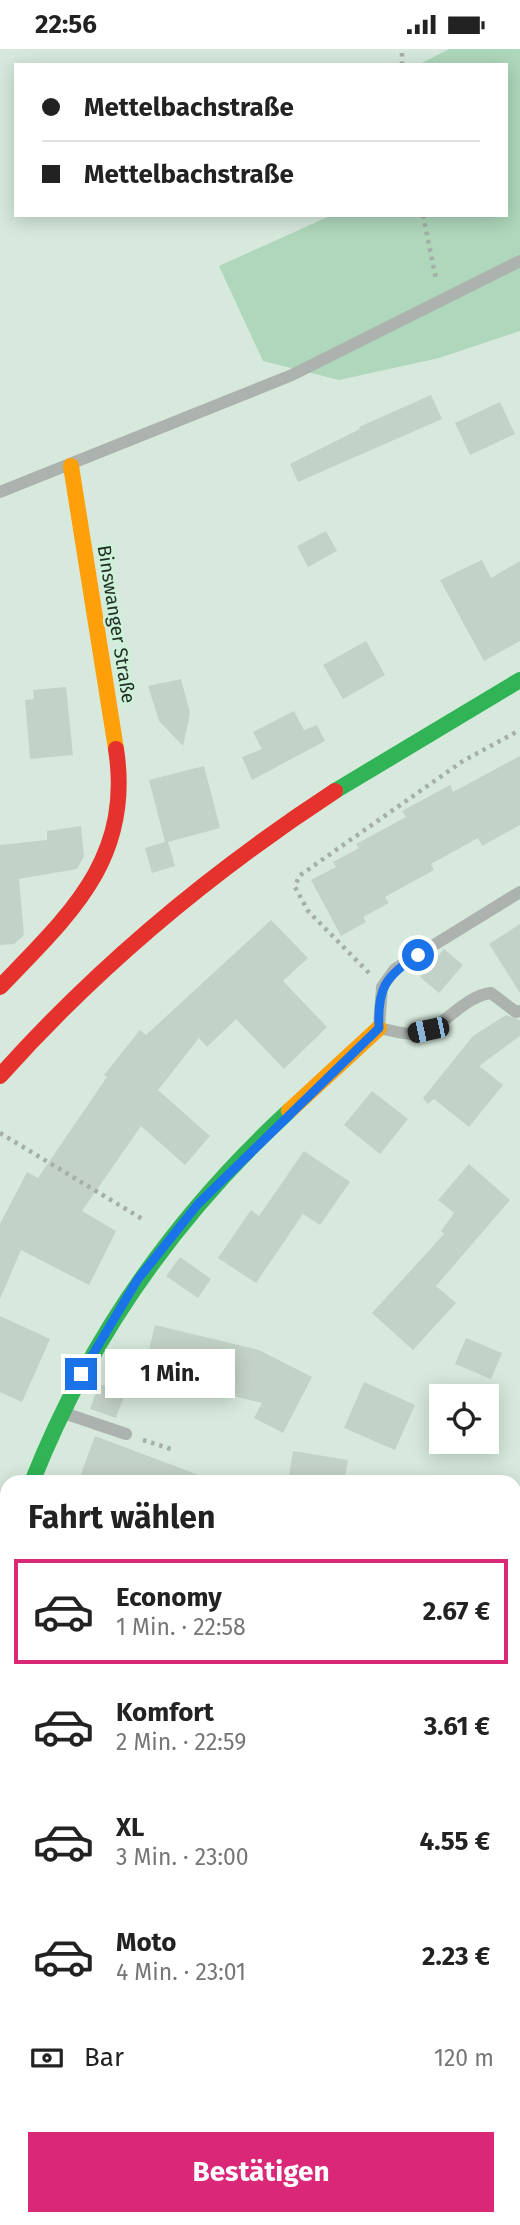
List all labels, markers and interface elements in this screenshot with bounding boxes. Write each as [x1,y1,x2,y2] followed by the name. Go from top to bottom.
[35,9,97,40] text: 22:56
[84,92,294,123] text: Mettelbachstraße
[84,159,294,190] text: Mettelbachstraße
[93,543,140,705] street label: Binswanger Straße
[402,939,434,971] route start
[406,1015,451,1045] car
[106,1349,235,1399] callout: 1 Min.
[65,1358,97,1390] route end
[140,1359,200,1387] text: 1 Min.
[429,1384,499,1454] map controls
[429,1384,499,1454] button: locate
[28,1498,215,1536] text: Fahrt wählen
[32,1580,95,1643] icon: car
[116,1582,222,1613] text: Economy
[423,1596,490,1627] text: 2.67 €
[116,1613,246,1641] text: 1 Min. · 22:58
[32,1695,95,1758] icon: car
[116,1697,214,1728] text: Komfort
[424,1711,490,1742] text: 3.61 €
[116,1728,246,1756] text: 2 Min. · 22:59
[32,1810,95,1873] icon: car
[116,1812,144,1843] text: XL
[420,1826,490,1857] text: 4.55 €
[116,1843,249,1871] text: 3 Min. · 23:00
[32,1925,95,1988] icon: car
[116,1927,176,1958] text: Moto
[422,1941,490,1972] text: 2.23 €
[116,1958,246,1986] text: 4 Min. · 23:01
[28,2039,66,2077] icon: cash
[84,2042,124,2073] text: Bar
[434,2044,494,2072] text: 120 m
[28,2132,494,2212] button: Bestätigen

